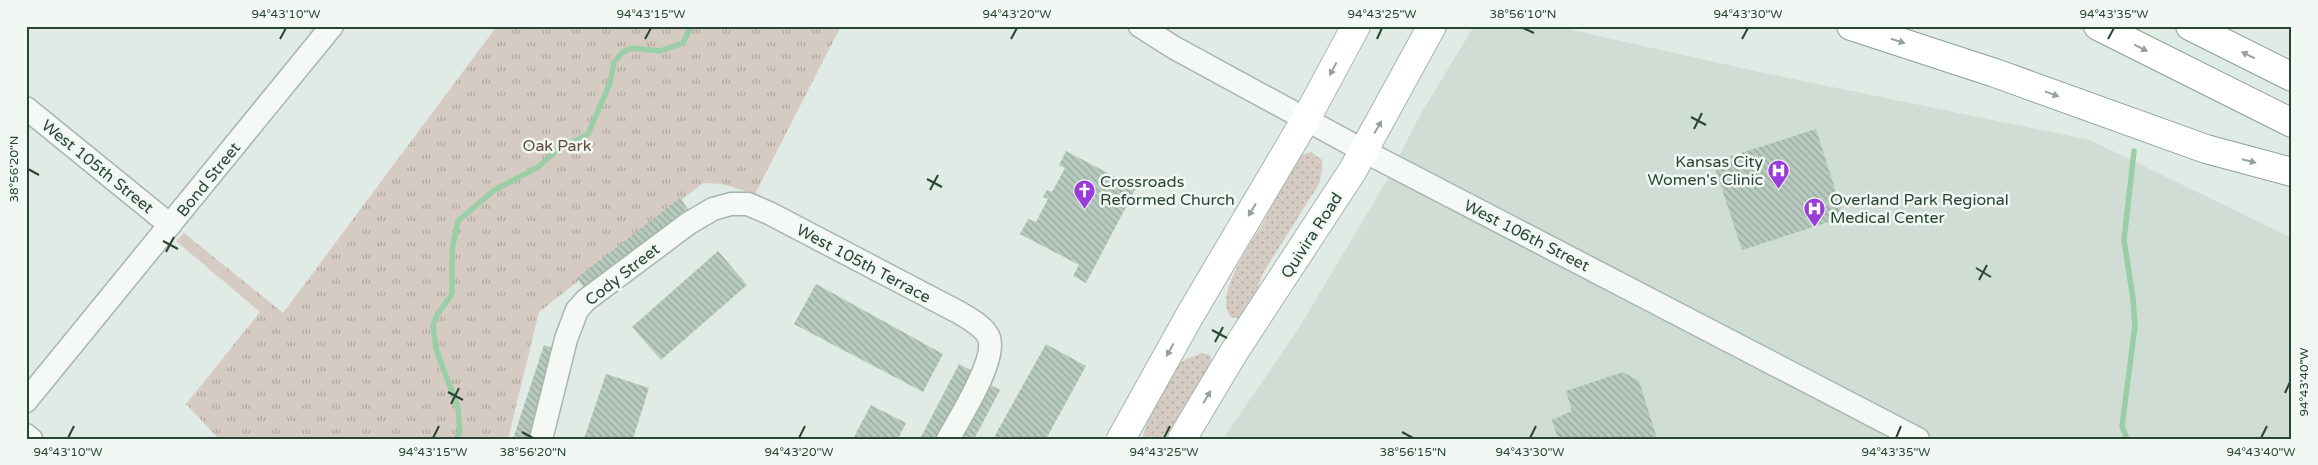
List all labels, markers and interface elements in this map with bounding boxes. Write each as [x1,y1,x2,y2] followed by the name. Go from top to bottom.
[251,7,321,21] text: 94°43'10"W
[616,7,686,21] text: 94°43'15"W
[982,7,1052,21] text: 94°43'20"W
[1347,7,1417,21] text: 94°43'25"W
[1490,7,1557,21] text: 38°56'10"N
[1713,7,1783,21] text: 94°43'30"W
[2079,7,2149,21] text: 94°43'35"W
[1890,38,1905,46] one-way arrow
[2134,44,2148,52] one-way arrow
[2241,51,2255,59] one-way arrow
[1329,62,1337,76] one-way arrow
[2044,91,2059,98] one-way arrow
[37,115,157,218] street label: West 105th Street
[1374,119,1382,134] one-way arrow
[7,136,21,203] text: 38°56'20"N
[523,136,592,156] park label: Oak Park
[173,138,245,221] street label: Bond Street
[1648,152,1763,190] place label: Kansas City Women's Clinic
[2241,157,2256,165] one-way arrow
[1767,158,1791,189] hospital icon: Kansas City Women's Clinic
[1100,172,1235,210] place label: Crossroads Reformed Church
[1072,178,1096,209] church icon: Crossroads Reformed Church
[1277,189,1347,282] street label: Quivira Road
[1830,190,2009,228] place label: Overland Park Regional Medical Center
[1460,196,1593,276] street label: West 106th Street
[1802,196,1826,227] hospital icon: Overland Park Regional Medical Center
[1248,204,1257,217] one-way arrow
[793,220,934,308] street label: West 105th Terrace
[581,239,664,310] street label: Cody Street
[1166,343,1174,358] one-way arrow
[2297,347,2311,417] text: 94°43'40"W
[1203,390,1212,404] one-way arrow
[33,445,103,459] text: 94°43'10"W
[398,445,468,459] text: 94°43'15"W
[500,445,567,459] text: 38°56'20"N
[764,445,834,459] text: 94°43'20"W
[1129,445,1199,459] text: 94°43'25"W
[1380,445,1447,459] text: 38°56'15"N
[1495,445,1565,459] text: 94°43'30"W
[1861,445,1931,459] text: 94°43'35"W
[2226,445,2296,459] text: 94°43'40"W

